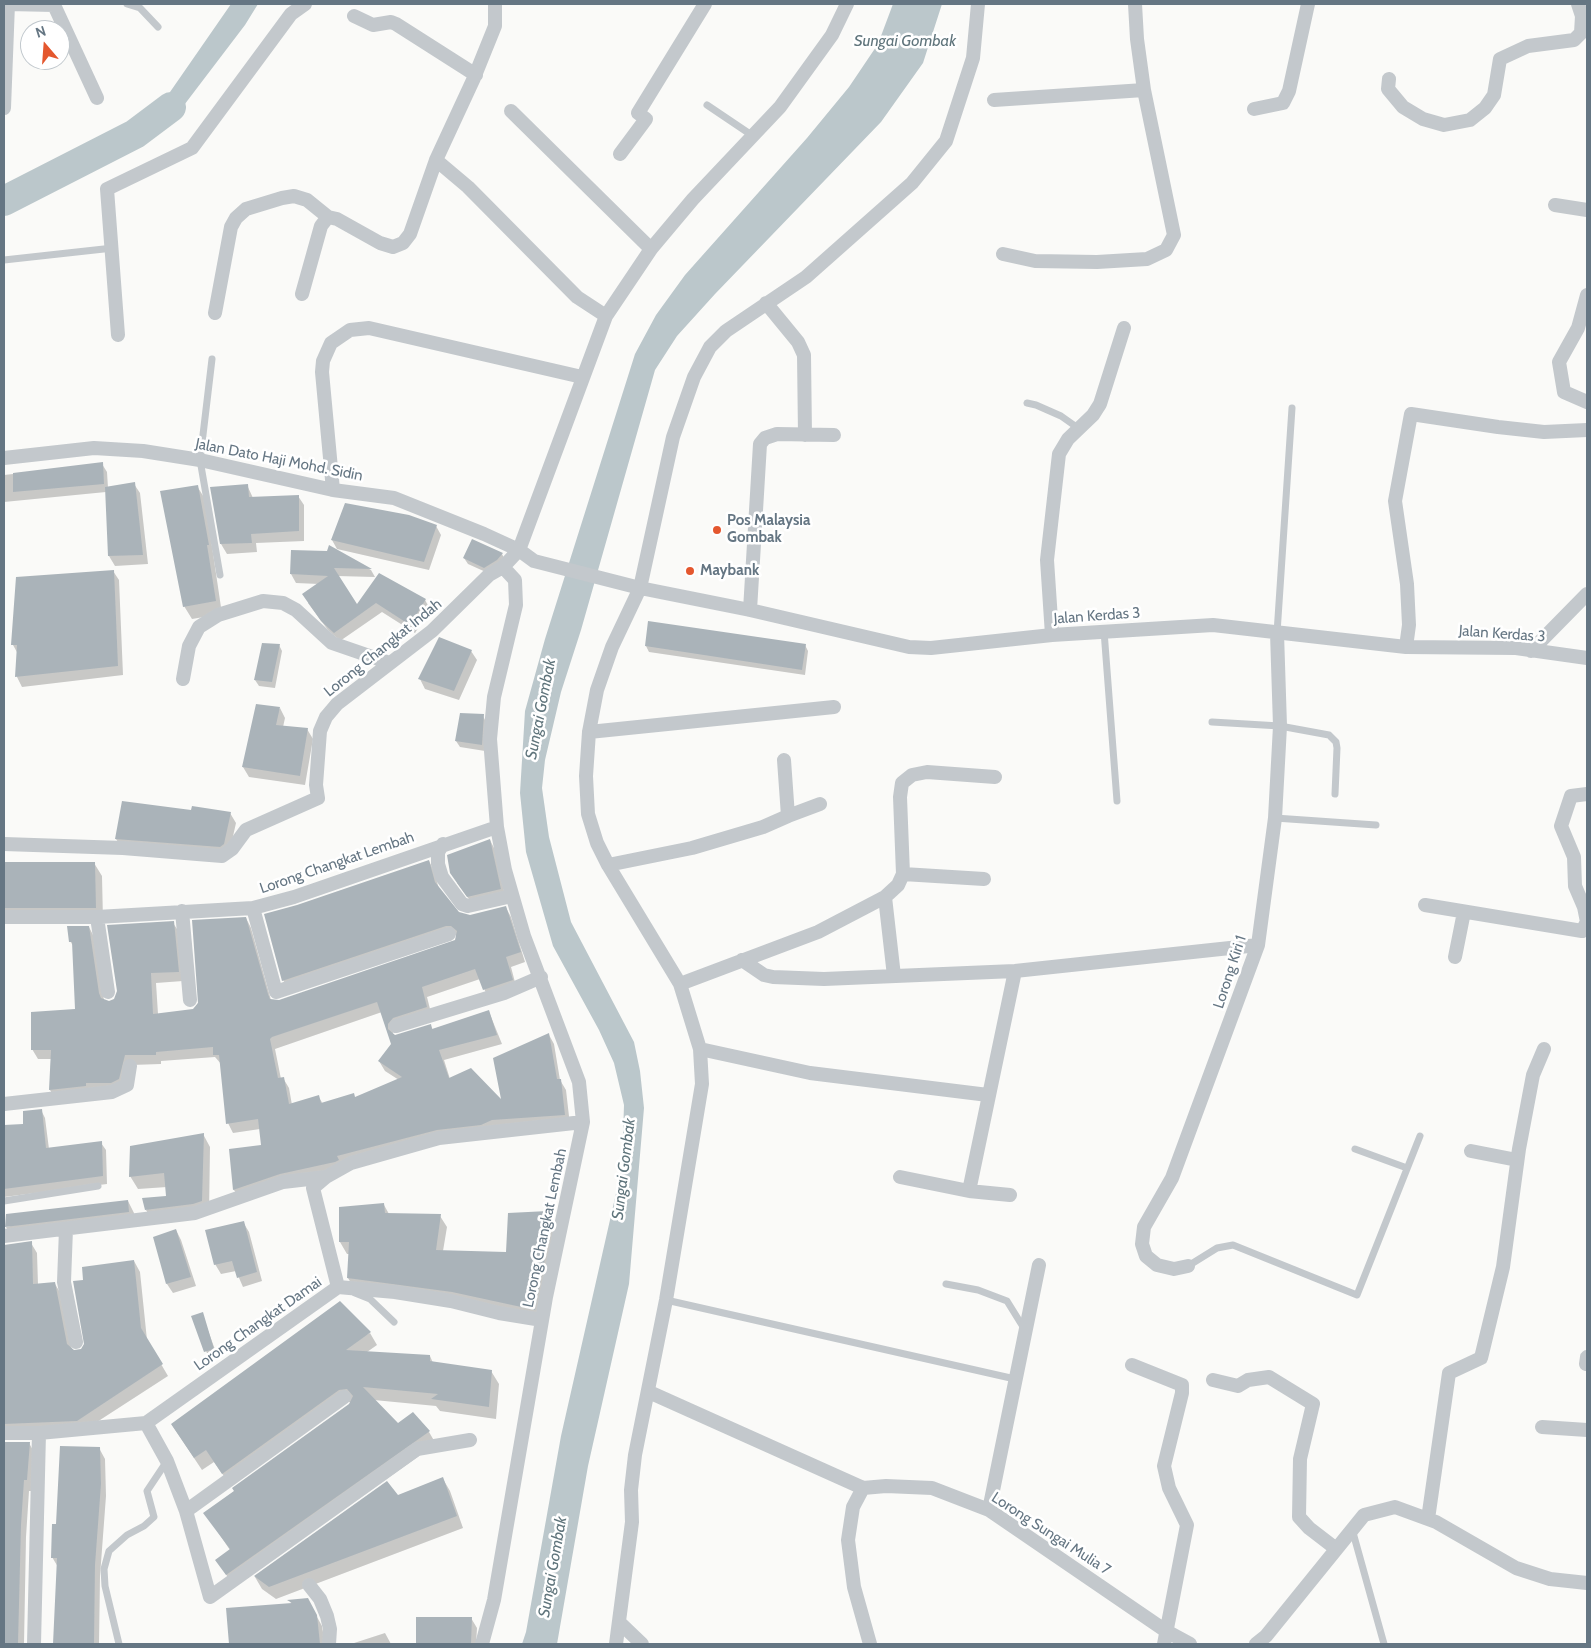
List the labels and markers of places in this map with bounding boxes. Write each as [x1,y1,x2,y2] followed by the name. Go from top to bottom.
[727,512,810,547] place label: Pos Malaysia Gombak
[711,524,723,536] marker: Pos Malaysia Gombak
[700,562,759,580] place label: Maybank
[684,565,696,577] marker: Maybank

